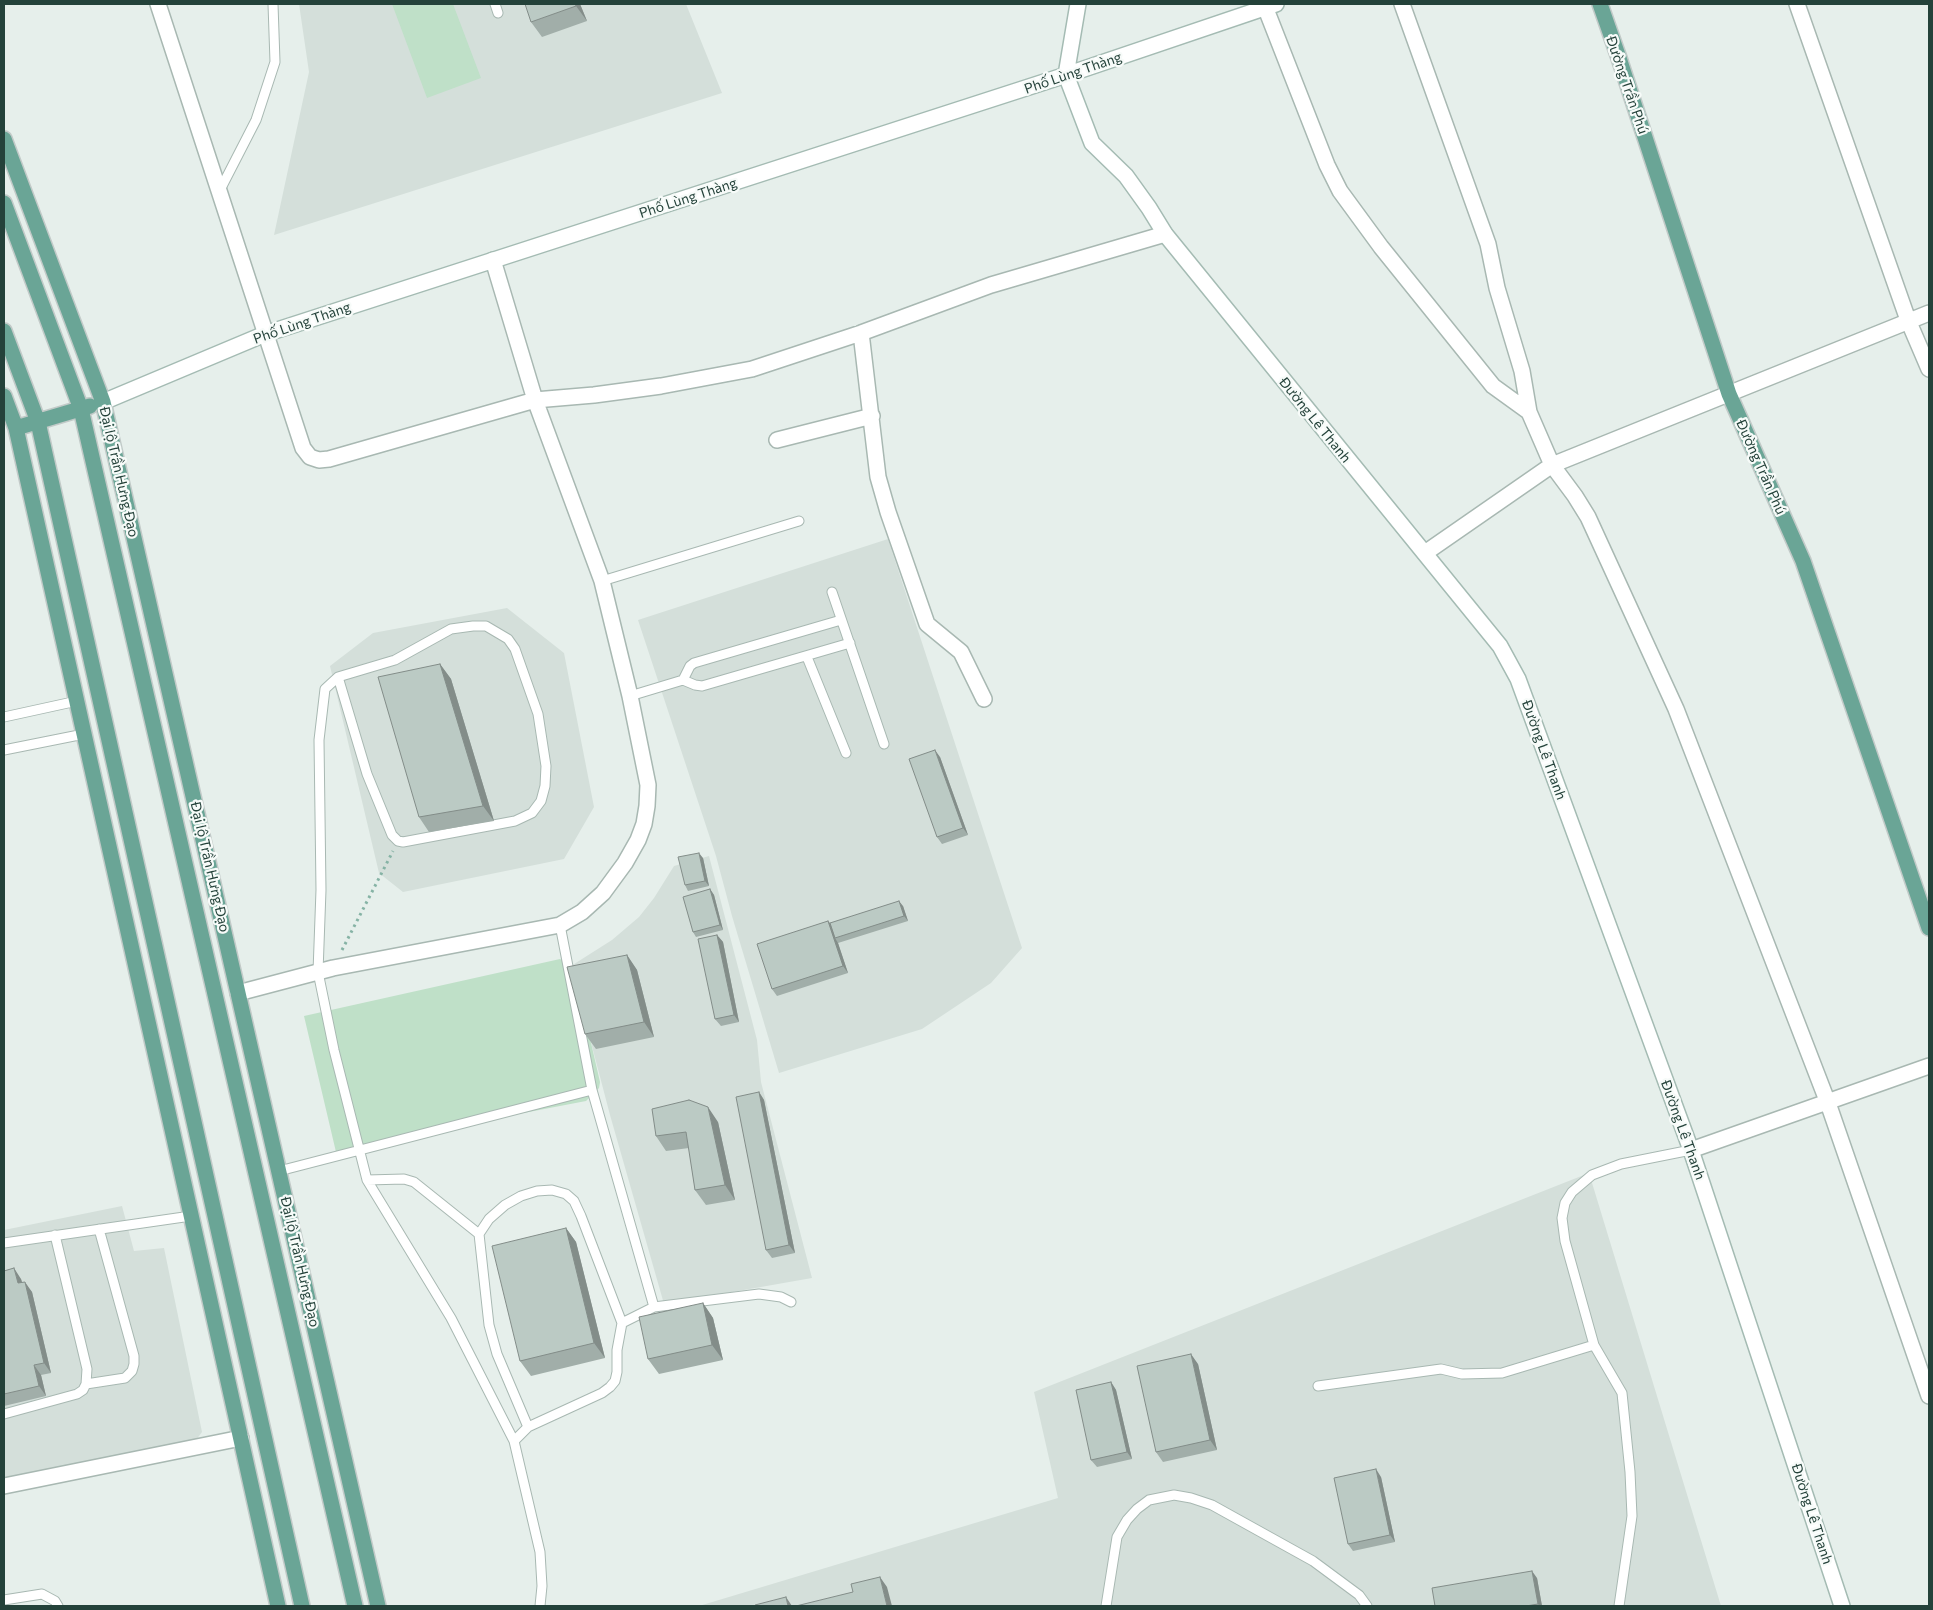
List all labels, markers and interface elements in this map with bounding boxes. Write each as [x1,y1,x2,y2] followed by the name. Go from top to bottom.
[1602,34,1652,136] street label: Đường Trần Phú
[1022,48,1124,98] street label: Phố Lùng Thàng
[637,174,739,222] street label: Phố Lùng Thàng
[251,298,353,348] street label: Phố Lùng Thàng
[1276,374,1354,466] street label: Đường Lê Thanh
[96,405,142,539] street label: Đại lộ Trần Hưng Đạo
[1733,417,1789,517] street label: Đường Trần Phú
[1518,698,1570,802] street label: Đường Lê Thanh
[187,800,233,934] street label: Đại lộ Trần Hưng Đạo
[1657,1078,1709,1182] street label: Đường Lê Thanh
[277,1195,323,1329] street label: Đại lộ Trần Hưng Đạo
[1788,1462,1836,1566] street label: Đường Lê Thanh

